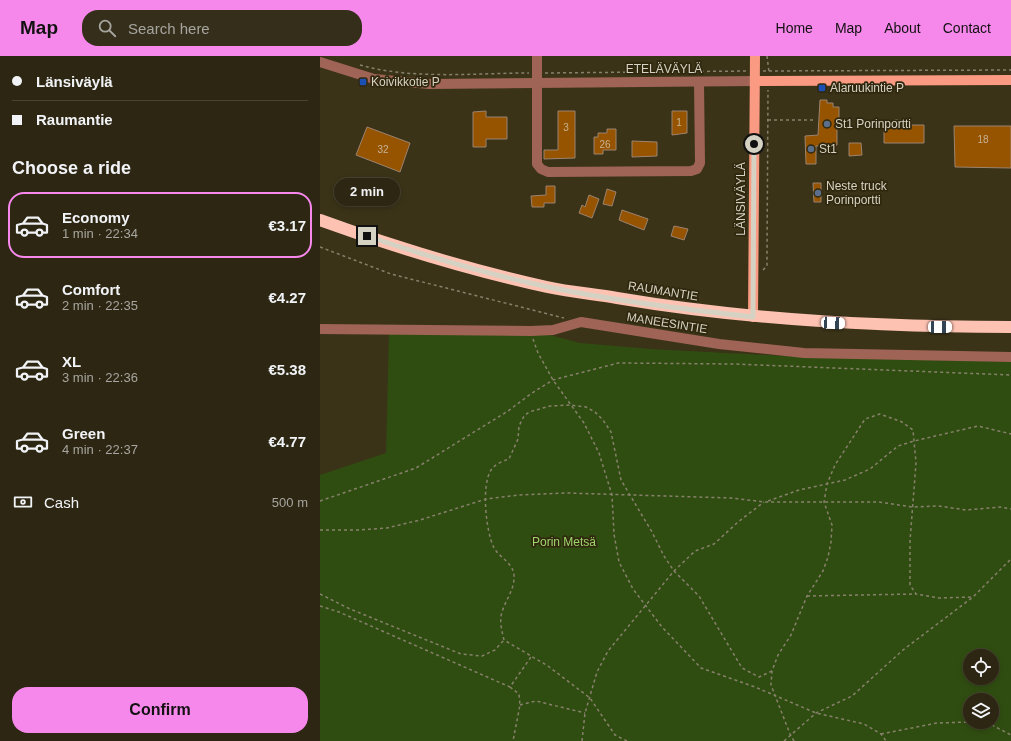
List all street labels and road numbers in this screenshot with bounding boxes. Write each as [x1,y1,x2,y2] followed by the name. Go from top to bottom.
[626,62,702,76] street label: ETELÄVÄYLÄ
[734,162,748,236] street label: LÄNSIVÄYLÄ
[627,279,699,303] street label: RAUMANTIE
[626,310,708,336] street label: MANEESINTIE

